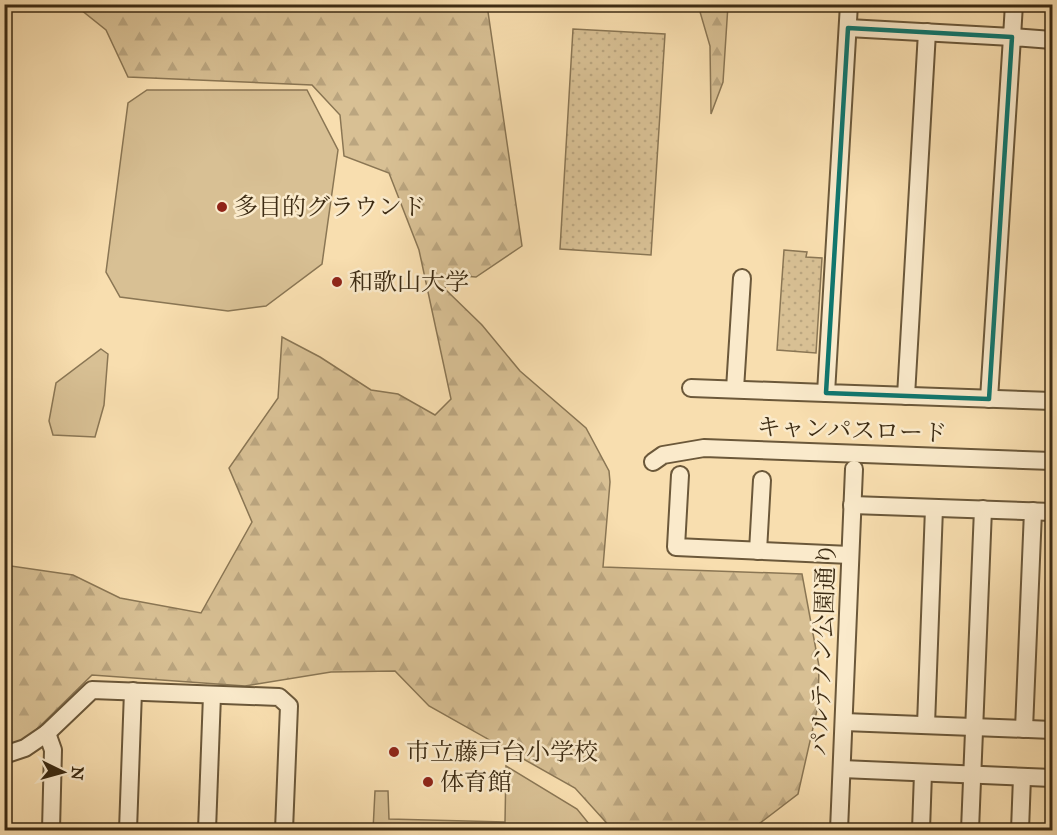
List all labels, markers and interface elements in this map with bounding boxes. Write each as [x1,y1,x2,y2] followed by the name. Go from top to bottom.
[234,192,426,222] place label: 多目的グラウンド
[215,200,229,214] marker: 多目的グラウンド
[349,267,469,297] place label: 和歌山大学
[330,275,344,289] marker: 和歌山大学
[756,412,948,448] street label: キャンパスロード
[804,542,842,756] street label: パルテノン公園通り
[406,737,598,767] place label: 市立藤戸台小学校
[33,742,93,802] north arrow
[387,745,401,759] marker: 市立藤戸台小学校
[67,766,88,781] text: N
[440,767,512,797] place label: 体育館
[421,775,435,789] marker: 体育館

